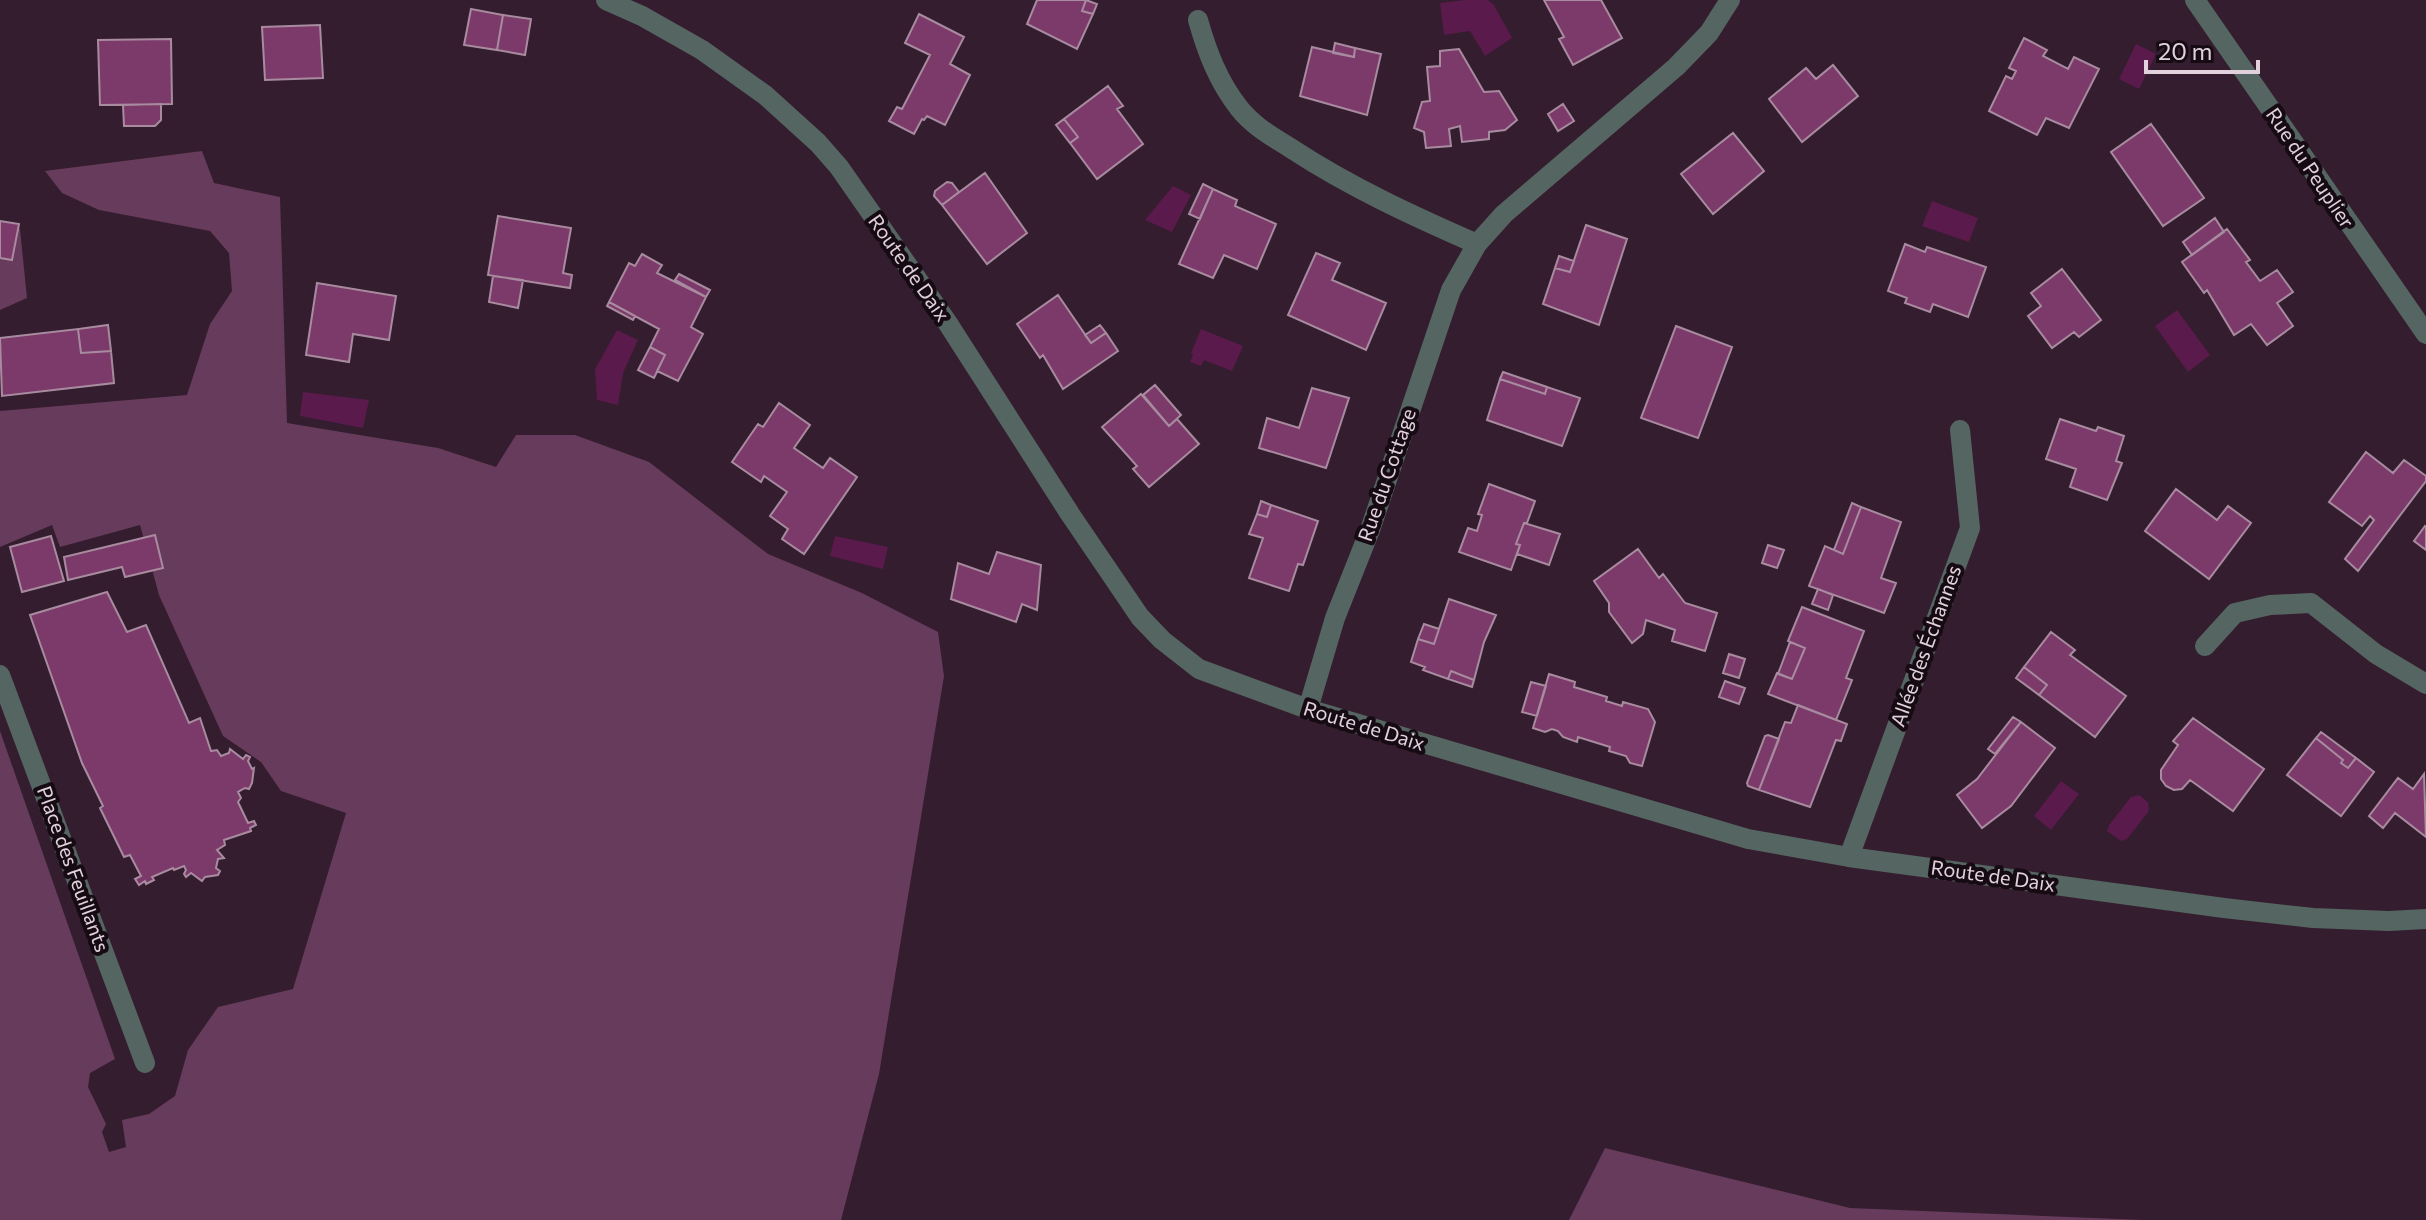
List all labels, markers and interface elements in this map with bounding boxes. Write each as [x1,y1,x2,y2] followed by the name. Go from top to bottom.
[2146,24,2258,74] scale bar
[2158,36,2212,65] text: 20 m
[2262,103,2360,232] street label: Rue du Peuplier
[864,209,956,326] street label: Route de Daix
[1352,405,1420,544] street label: Rue du Cottage
[1885,562,1965,730] street label: Allée des Échannes
[1301,695,1428,755] street label: Route de Daix
[33,782,115,955] street label: Place des Feuillants
[1929,854,2057,896] street label: Route de Daix

